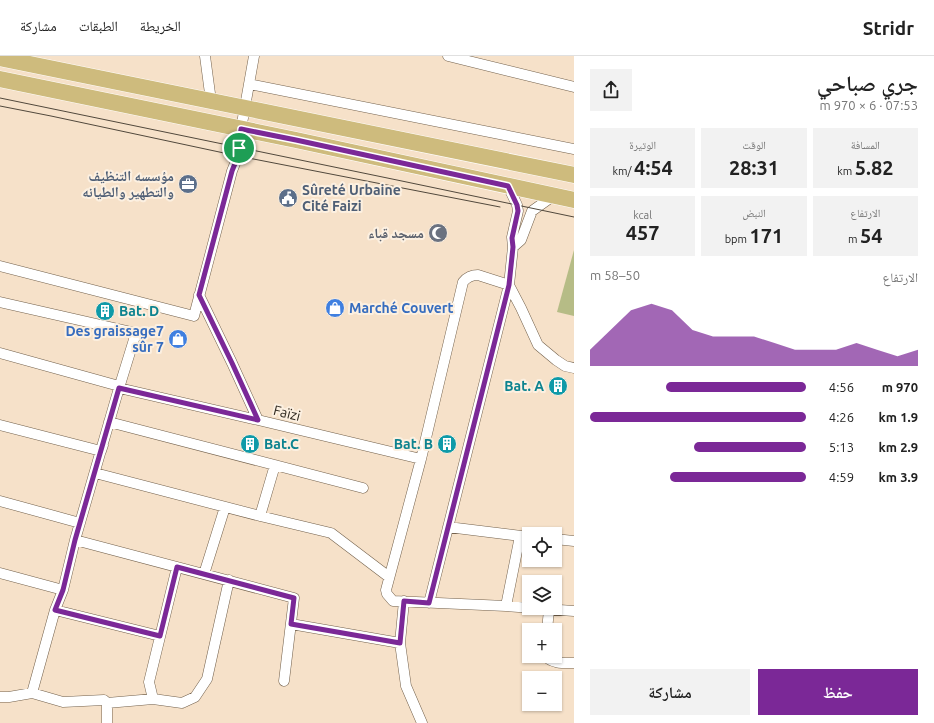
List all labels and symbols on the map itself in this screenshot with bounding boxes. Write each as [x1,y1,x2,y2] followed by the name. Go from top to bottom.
[222,131,256,165] pin
[82,168,174,201] place label: مؤسسه التنظيف والتطهير والطيانه
[177,173,199,195] office icon: مؤسسه التنظيف والتطهير والطيانه
[302,182,401,214] place label: Sûreté Urbaine Cité Faizi
[277,187,299,209] public building icon: Sûreté Urbaine Cité Faizi
[427,222,449,244] mosque icon: مسجد قباء
[368,225,424,242] place label: مسجد قباء
[324,297,346,319] shop icon: Marché Couvert
[94,300,116,322] building icon: Bat. D
[349,300,454,316] place label: Marché Couvert
[119,303,159,319] place label: Bat. D
[65,323,164,355] place label: Des graissage7 sûr 7
[167,328,189,350] shop icon: Des graissage7 sûr 7
[547,375,569,397] building icon: Bat. A
[504,378,544,394] place label: Bat. A
[272,402,302,424] street label: Faïzi
[239,433,261,455] building icon: Bat.C
[436,433,458,455] building icon: Bat. B
[264,436,299,452] place label: Bat.C
[394,436,433,452] place label: Bat. B

